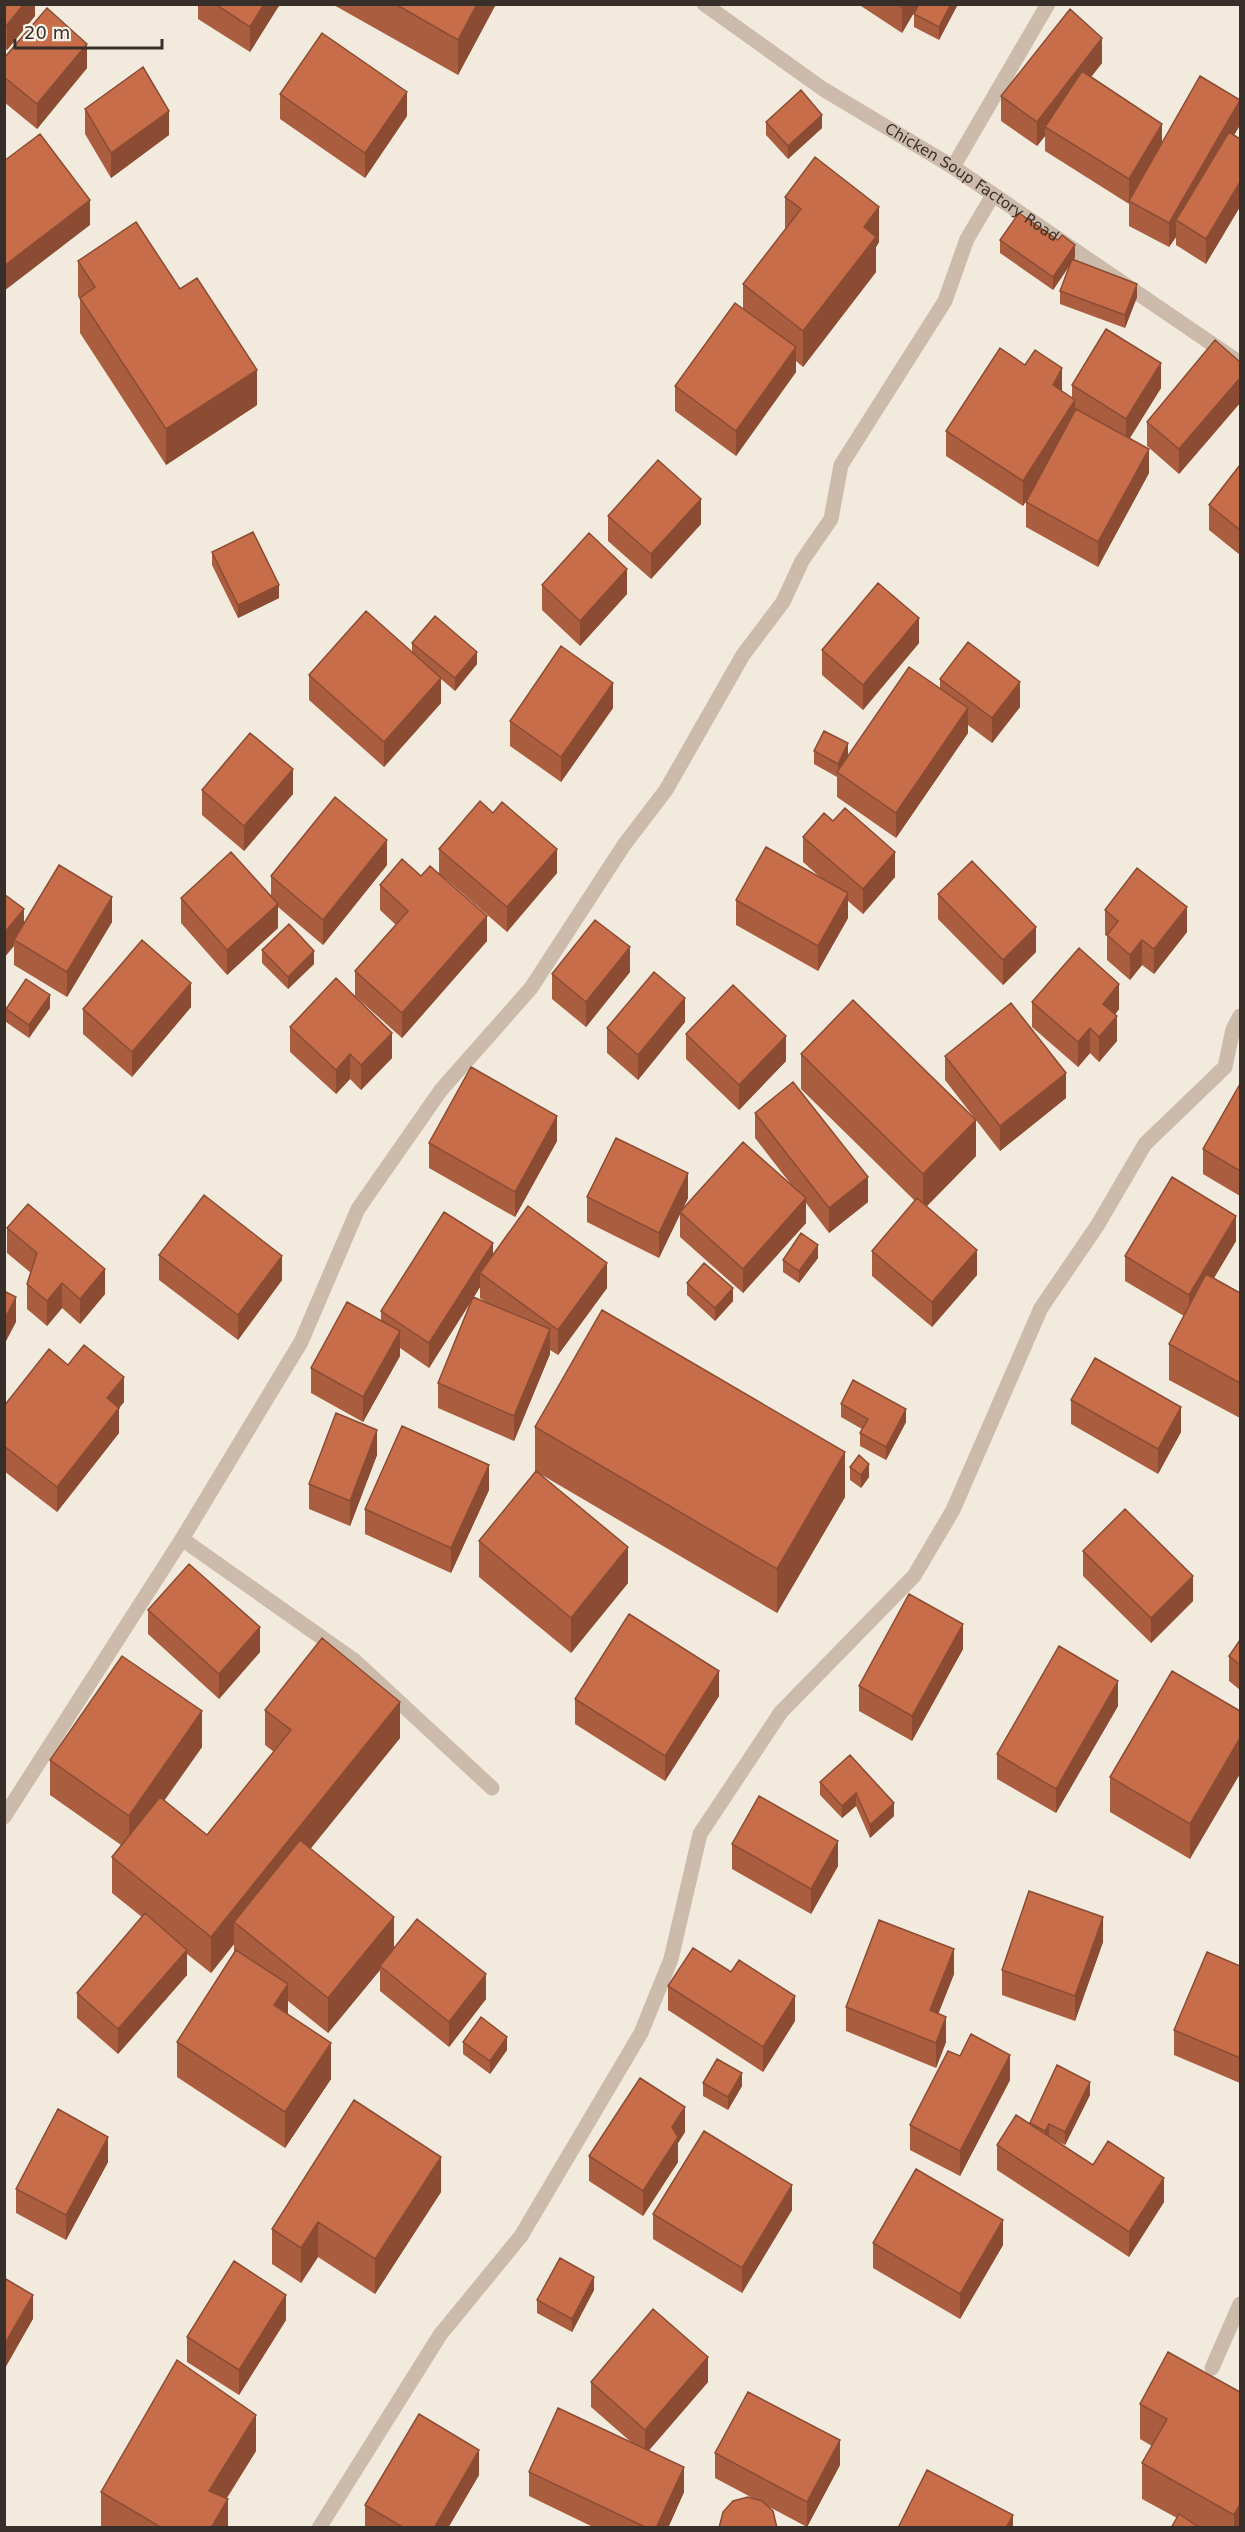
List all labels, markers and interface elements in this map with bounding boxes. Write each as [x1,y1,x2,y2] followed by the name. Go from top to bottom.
[15,12,162,50] scale bar
[24,22,70,43] text: 20 m
[882,119,1062,246] street label: Chicken Soup Factory Road

